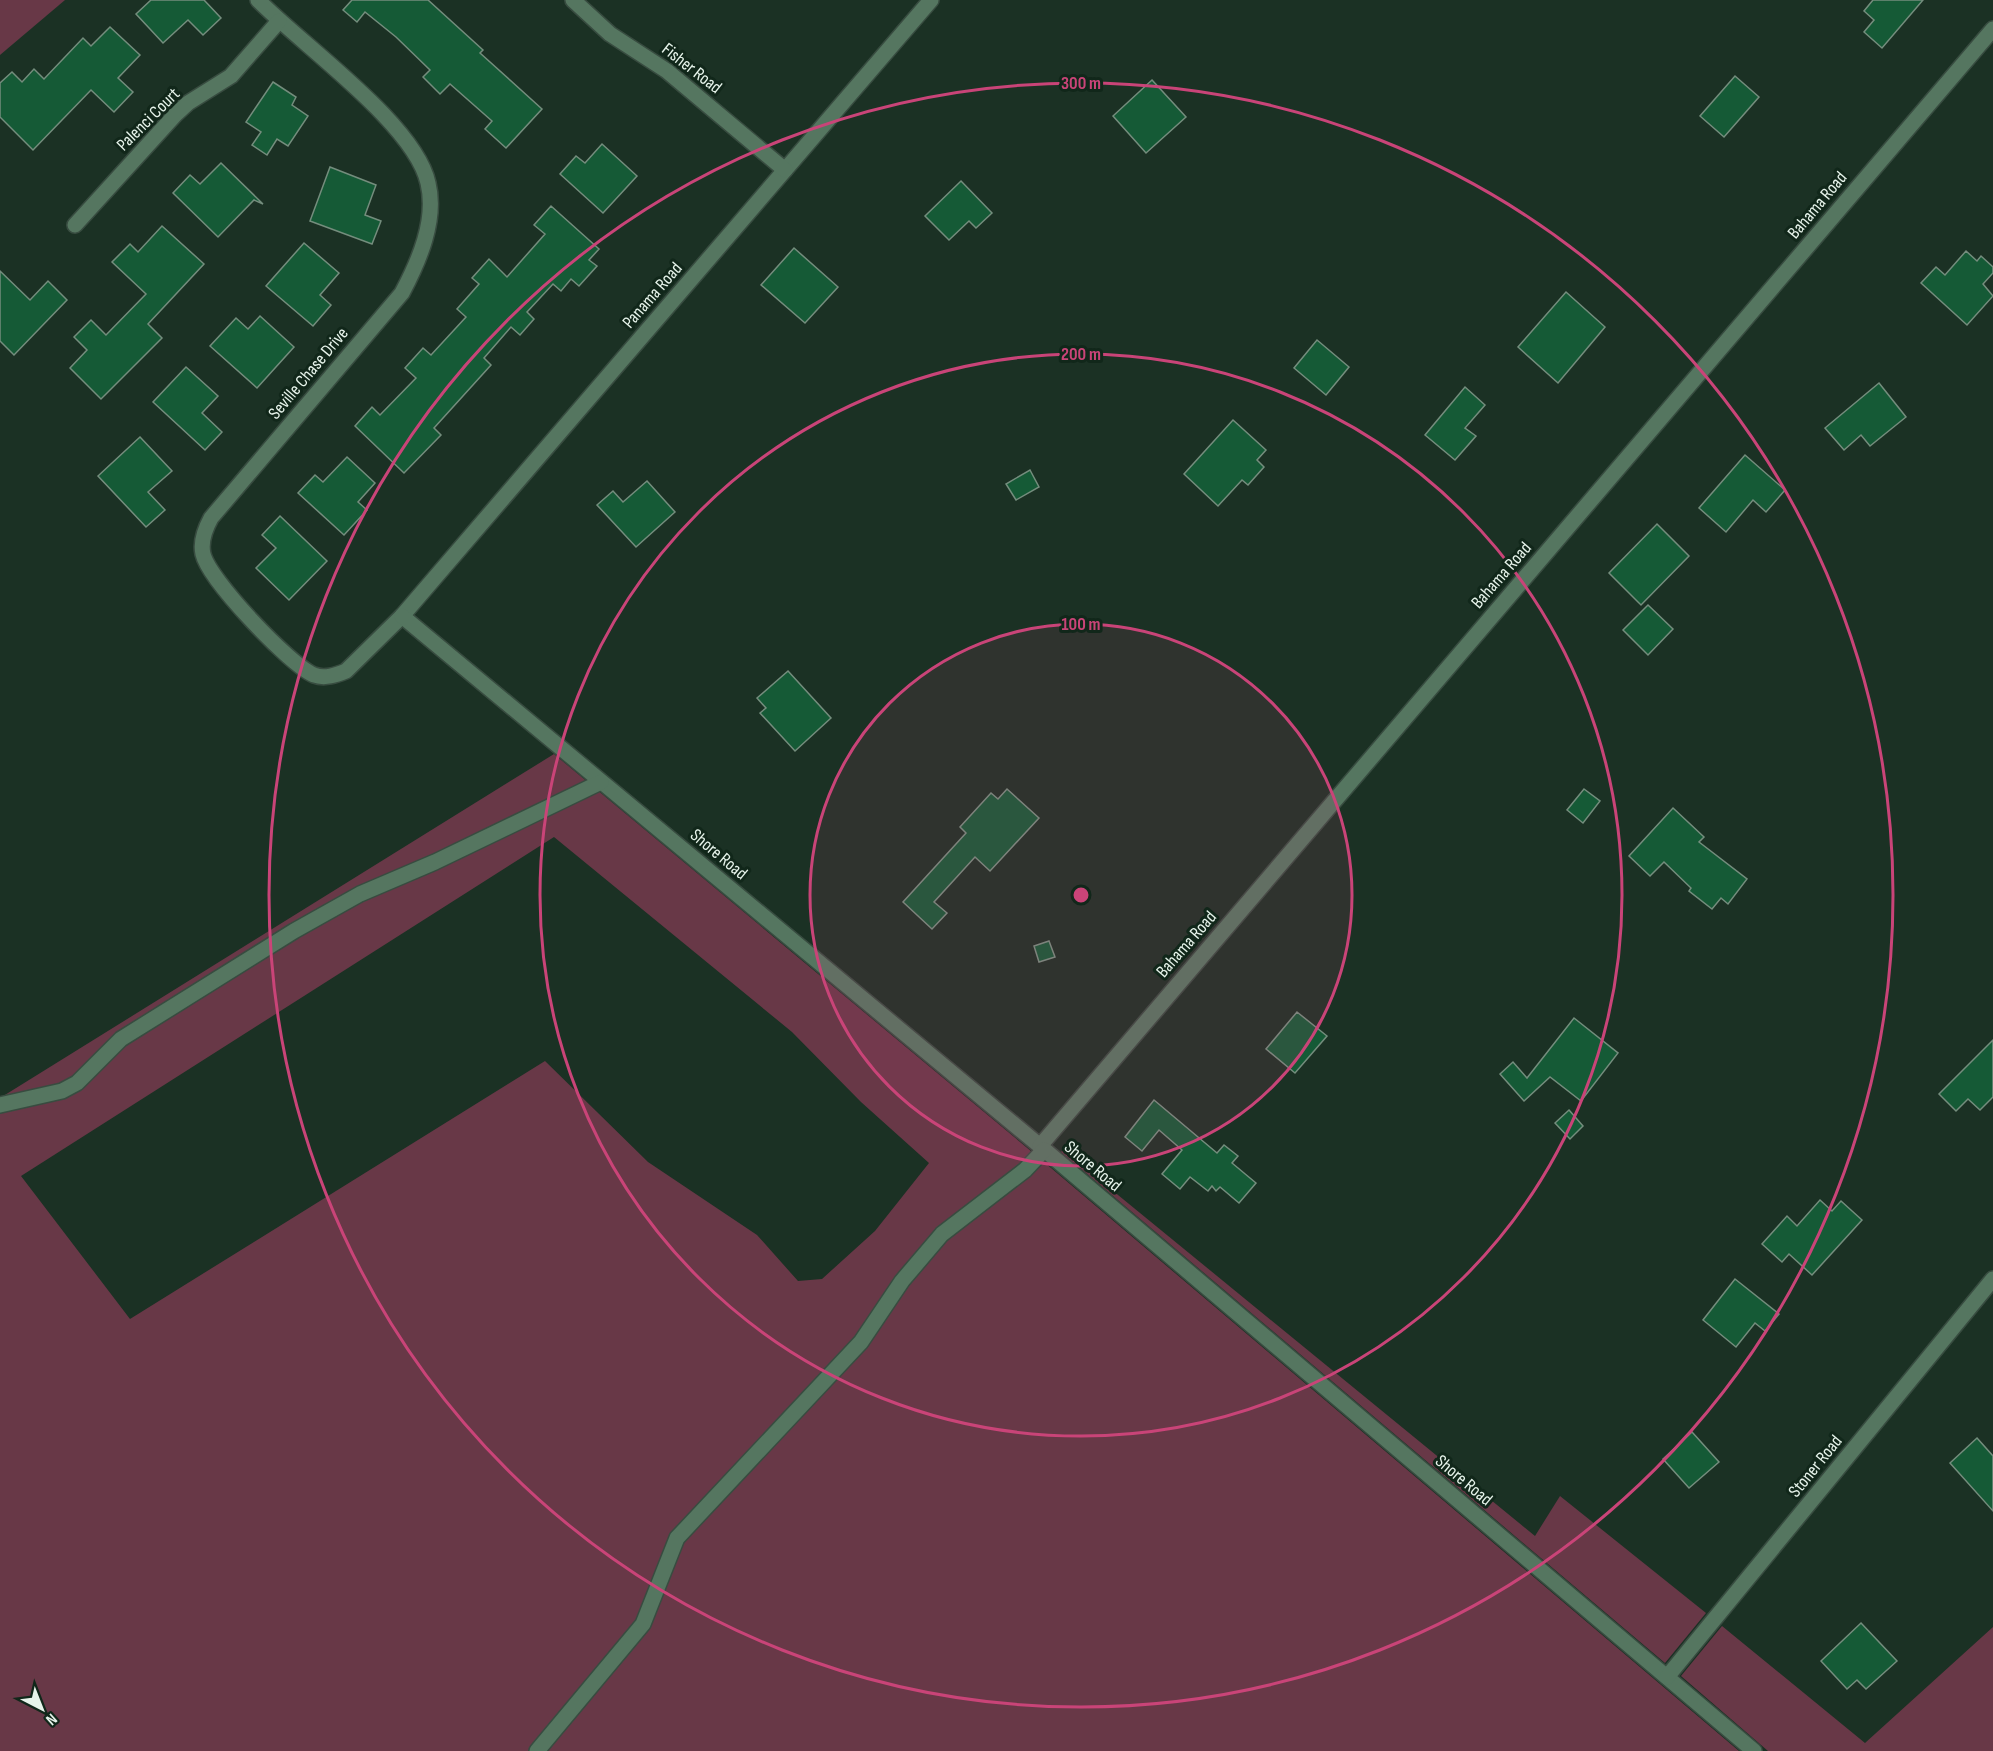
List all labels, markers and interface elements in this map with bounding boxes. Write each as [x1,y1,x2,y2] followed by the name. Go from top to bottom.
[658,39,726,98] street label: Fisher Road
[1061,73,1101,94] text: 300 m
[112,83,185,155] street label: Palenci Court
[1783,168,1851,243] street label: Bahama Road
[618,258,687,333] street label: Panama Road
[264,323,353,423] street label: Seville Chase Drive
[1061,344,1101,365] text: 200 m
[1467,538,1536,613] street label: Bahama Road
[1062,614,1101,635] text: 100 m
[686,825,751,884] street label: Shore Road
[1071,885,1091,905] centre of rings
[1152,907,1221,982] street label: Bahama Road
[1060,1137,1125,1196] street label: Shore Road
[1784,1431,1847,1501] street label: Stoner Road
[1431,1451,1496,1510] street label: Shore Road
[12,1679,72,1739] north arrow
[42,1709,61,1729] text: N

